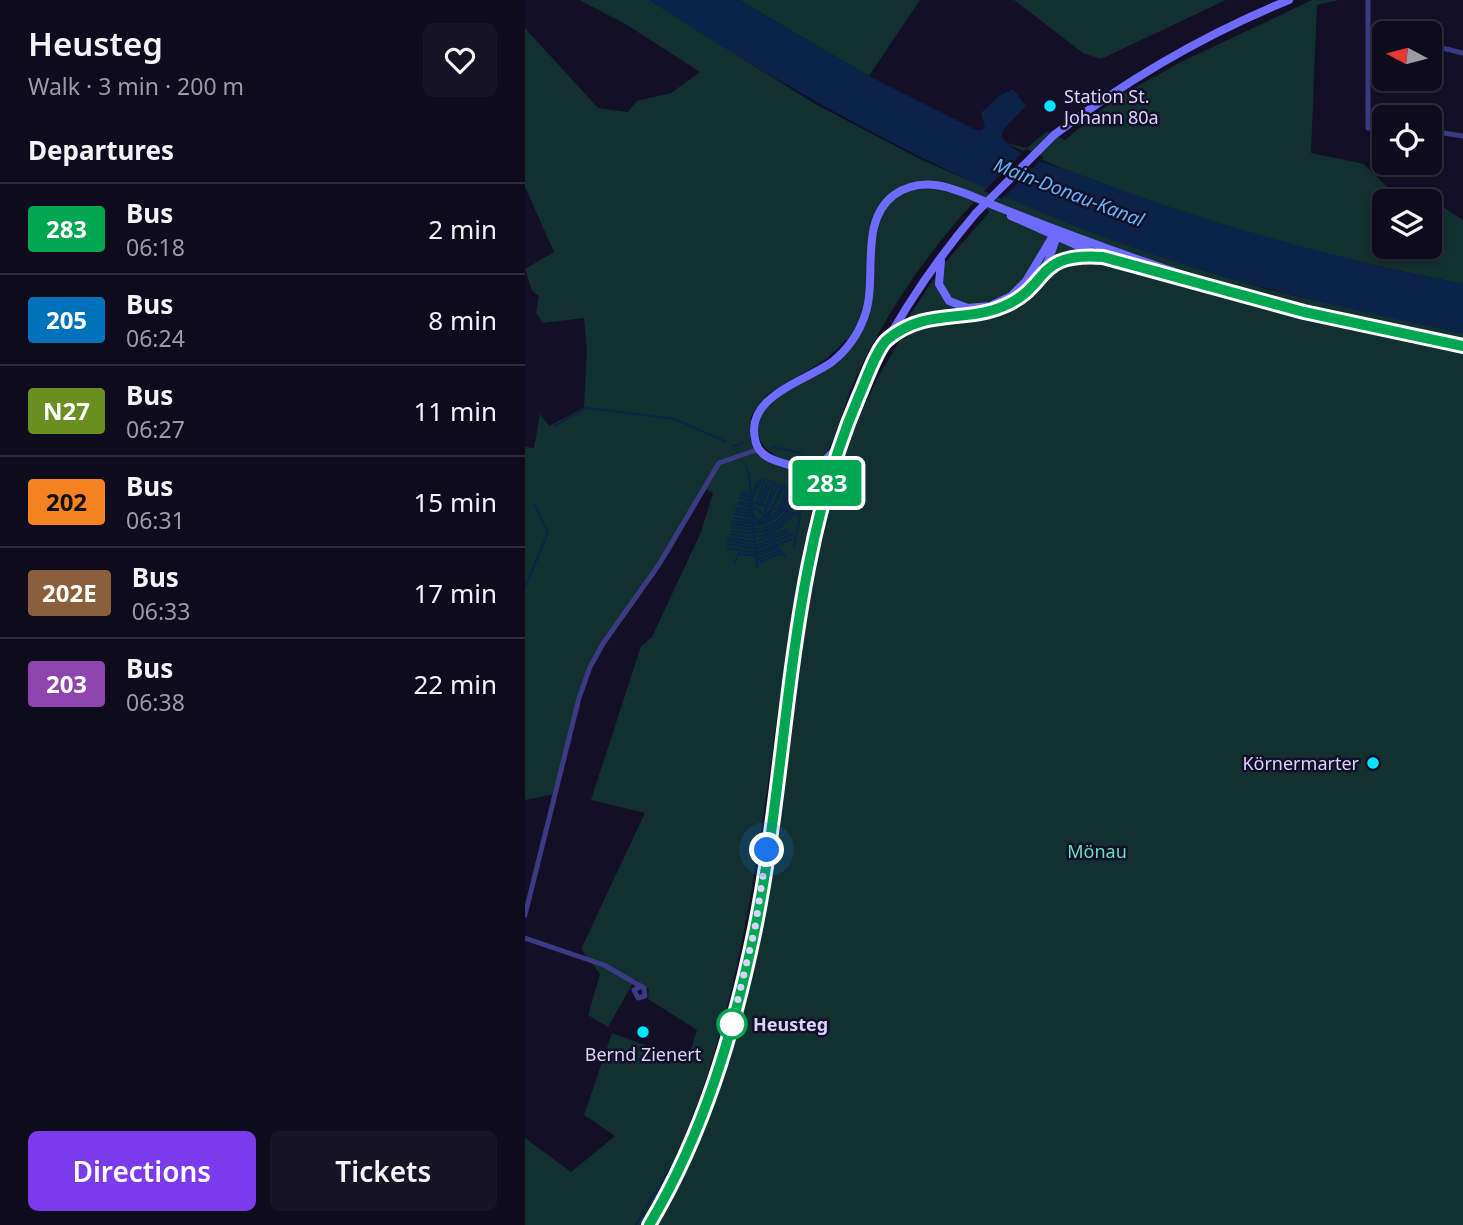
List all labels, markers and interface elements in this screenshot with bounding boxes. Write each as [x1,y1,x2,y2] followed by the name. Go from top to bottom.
[28,21,163,66] text: Heusteg
[1372,21,1442,91] north arrow
[1372,21,1442,259] map controls
[423,23,497,97] button: heart
[28,70,244,102] text: Walk · 3 min · 200 m
[1062,84,1159,129] place label: Station St. Johann 80a
[1042,98,1058,114] marker: Station St. Johann 80a
[1372,105,1442,175] button: locate
[28,132,174,168] text: Departures
[990,151,1149,233] water label: Main-Donau-Kanal
[1372,189,1442,259] button: layers
[126,195,173,231] text: Bus
[428,211,497,247] text: 2 min
[46,212,87,245] text: 283
[126,231,185,263] text: 06:18
[126,286,173,322] text: Bus
[428,302,497,338] text: 8 min
[46,303,87,336] text: 205
[126,322,185,354] text: 06:24
[126,377,173,413] text: Bus
[413,393,497,429] text: 11 min
[43,394,90,427] text: N27
[126,413,185,445] text: 06:27
[787,460,867,506] line badge: 283
[806,466,848,499] text: 283
[126,468,173,504] text: Bus
[413,484,497,520] text: 15 min
[46,485,87,518] text: 202
[126,504,185,536] text: 06:31
[132,559,179,595] text: Bus
[413,575,497,611] text: 17 min
[42,576,97,609] text: 202E
[132,595,190,627] text: 06:33
[126,650,173,686] text: Bus
[413,666,497,702] text: 22 min
[46,667,87,700] text: 203
[126,686,185,718] text: 06:38
[1242,751,1360,775] place label: Körnermarter
[1365,755,1381,771] marker: Körnermarter
[749,832,784,867] your location
[1067,839,1127,863] park label: Mönau
[717,1009,747,1039] marker: Heusteg
[753,1012,828,1036] place label: Heusteg
[635,1024,651,1040] marker: Bernd Zienert
[585,1042,702,1066] place label: Bernd Zienert
[28,1131,256,1211] button: Directions
[270,1131,497,1211] button: Tickets

